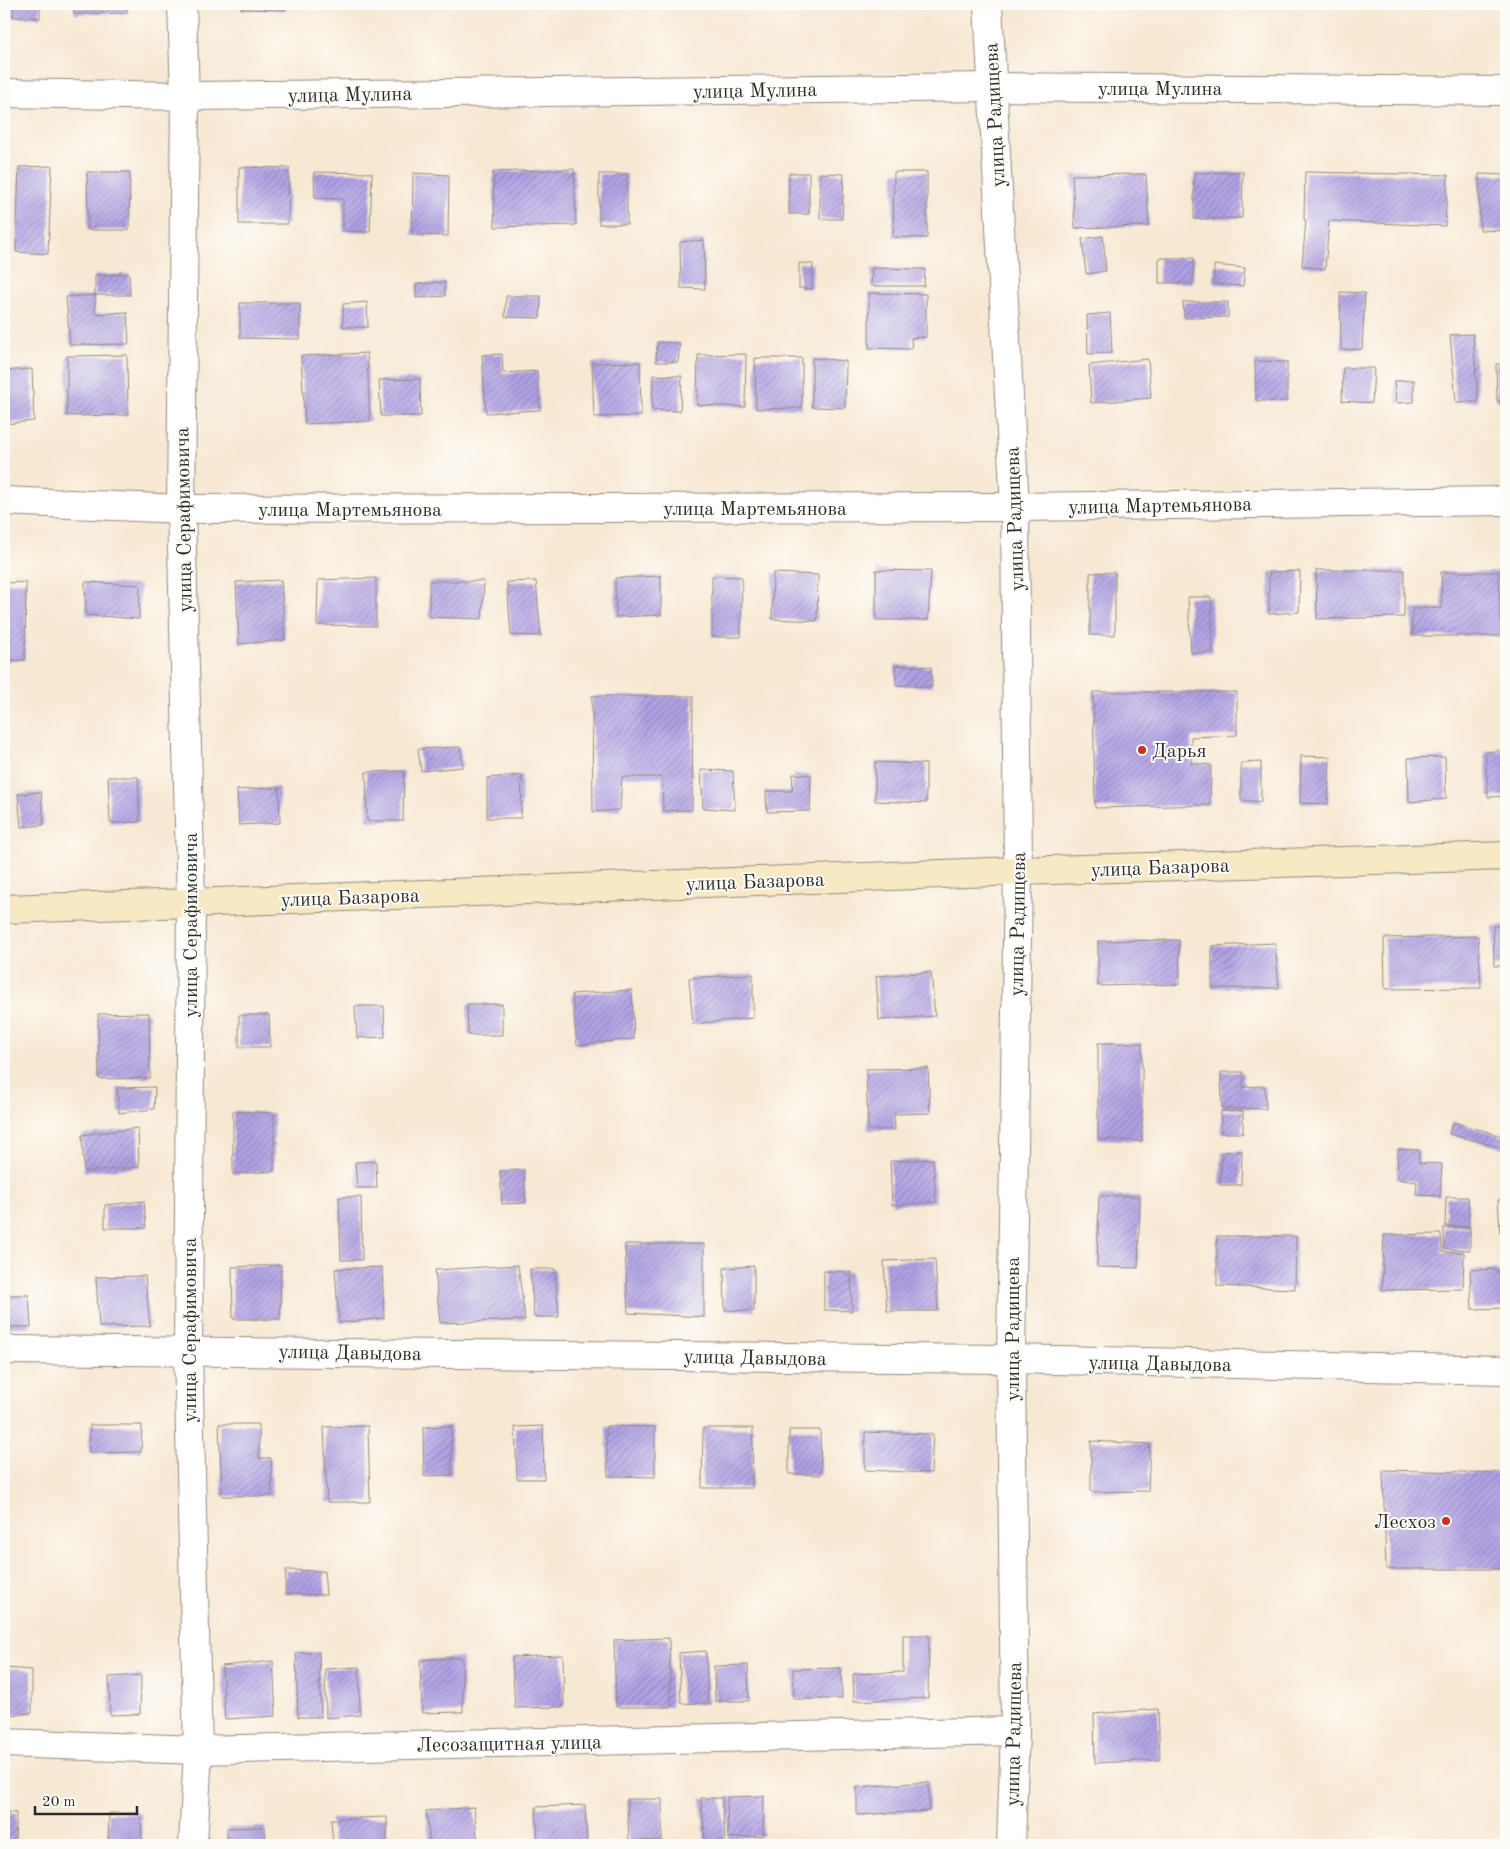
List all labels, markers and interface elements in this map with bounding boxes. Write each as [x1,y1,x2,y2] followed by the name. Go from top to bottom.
[982,42,1010,188] street label: улица Радищева
[1098,80,1222,100] street label: улица Мулина
[693,81,818,103] street label: улица Мулина
[288,85,413,107] street label: улица Мулина
[173,427,197,613] street label: улица Серафимовича
[1003,446,1029,592] street label: улица Радищева
[1068,495,1252,519] street label: улица Мартемьянова
[663,500,847,520] street label: улица Мартемьянова
[258,501,442,521] street label: улица Мартемьянова
[1152,742,1207,762] place label: Дарья
[1136,744,1148,756] marker: Дарья
[182,832,202,1018] street label: улица Серафимовича
[1008,851,1030,997] street label: улица Радищева
[1090,857,1230,881] street label: улица Базарова
[685,871,825,895] street label: улица Базарова
[280,887,420,911] street label: улица Базарова
[181,1237,201,1423] street label: улица Серафимовича
[1004,1257,1024,1401] street label: улица Радищева
[278,1343,422,1365] street label: улица Давыдова
[683,1348,827,1370] street label: улица Давыдова
[1088,1354,1232,1376] street label: улица Давыдова
[1374,1513,1436,1533] place label: Лесхоз
[1440,1515,1452,1527] marker: Лесхоз
[1004,1661,1026,1807] street label: улица Радищева
[416,1733,602,1757] street label: Лесозащитная улица
[35,1784,138,1816] scale bar
[42,1795,76,1810] text: 20 m

